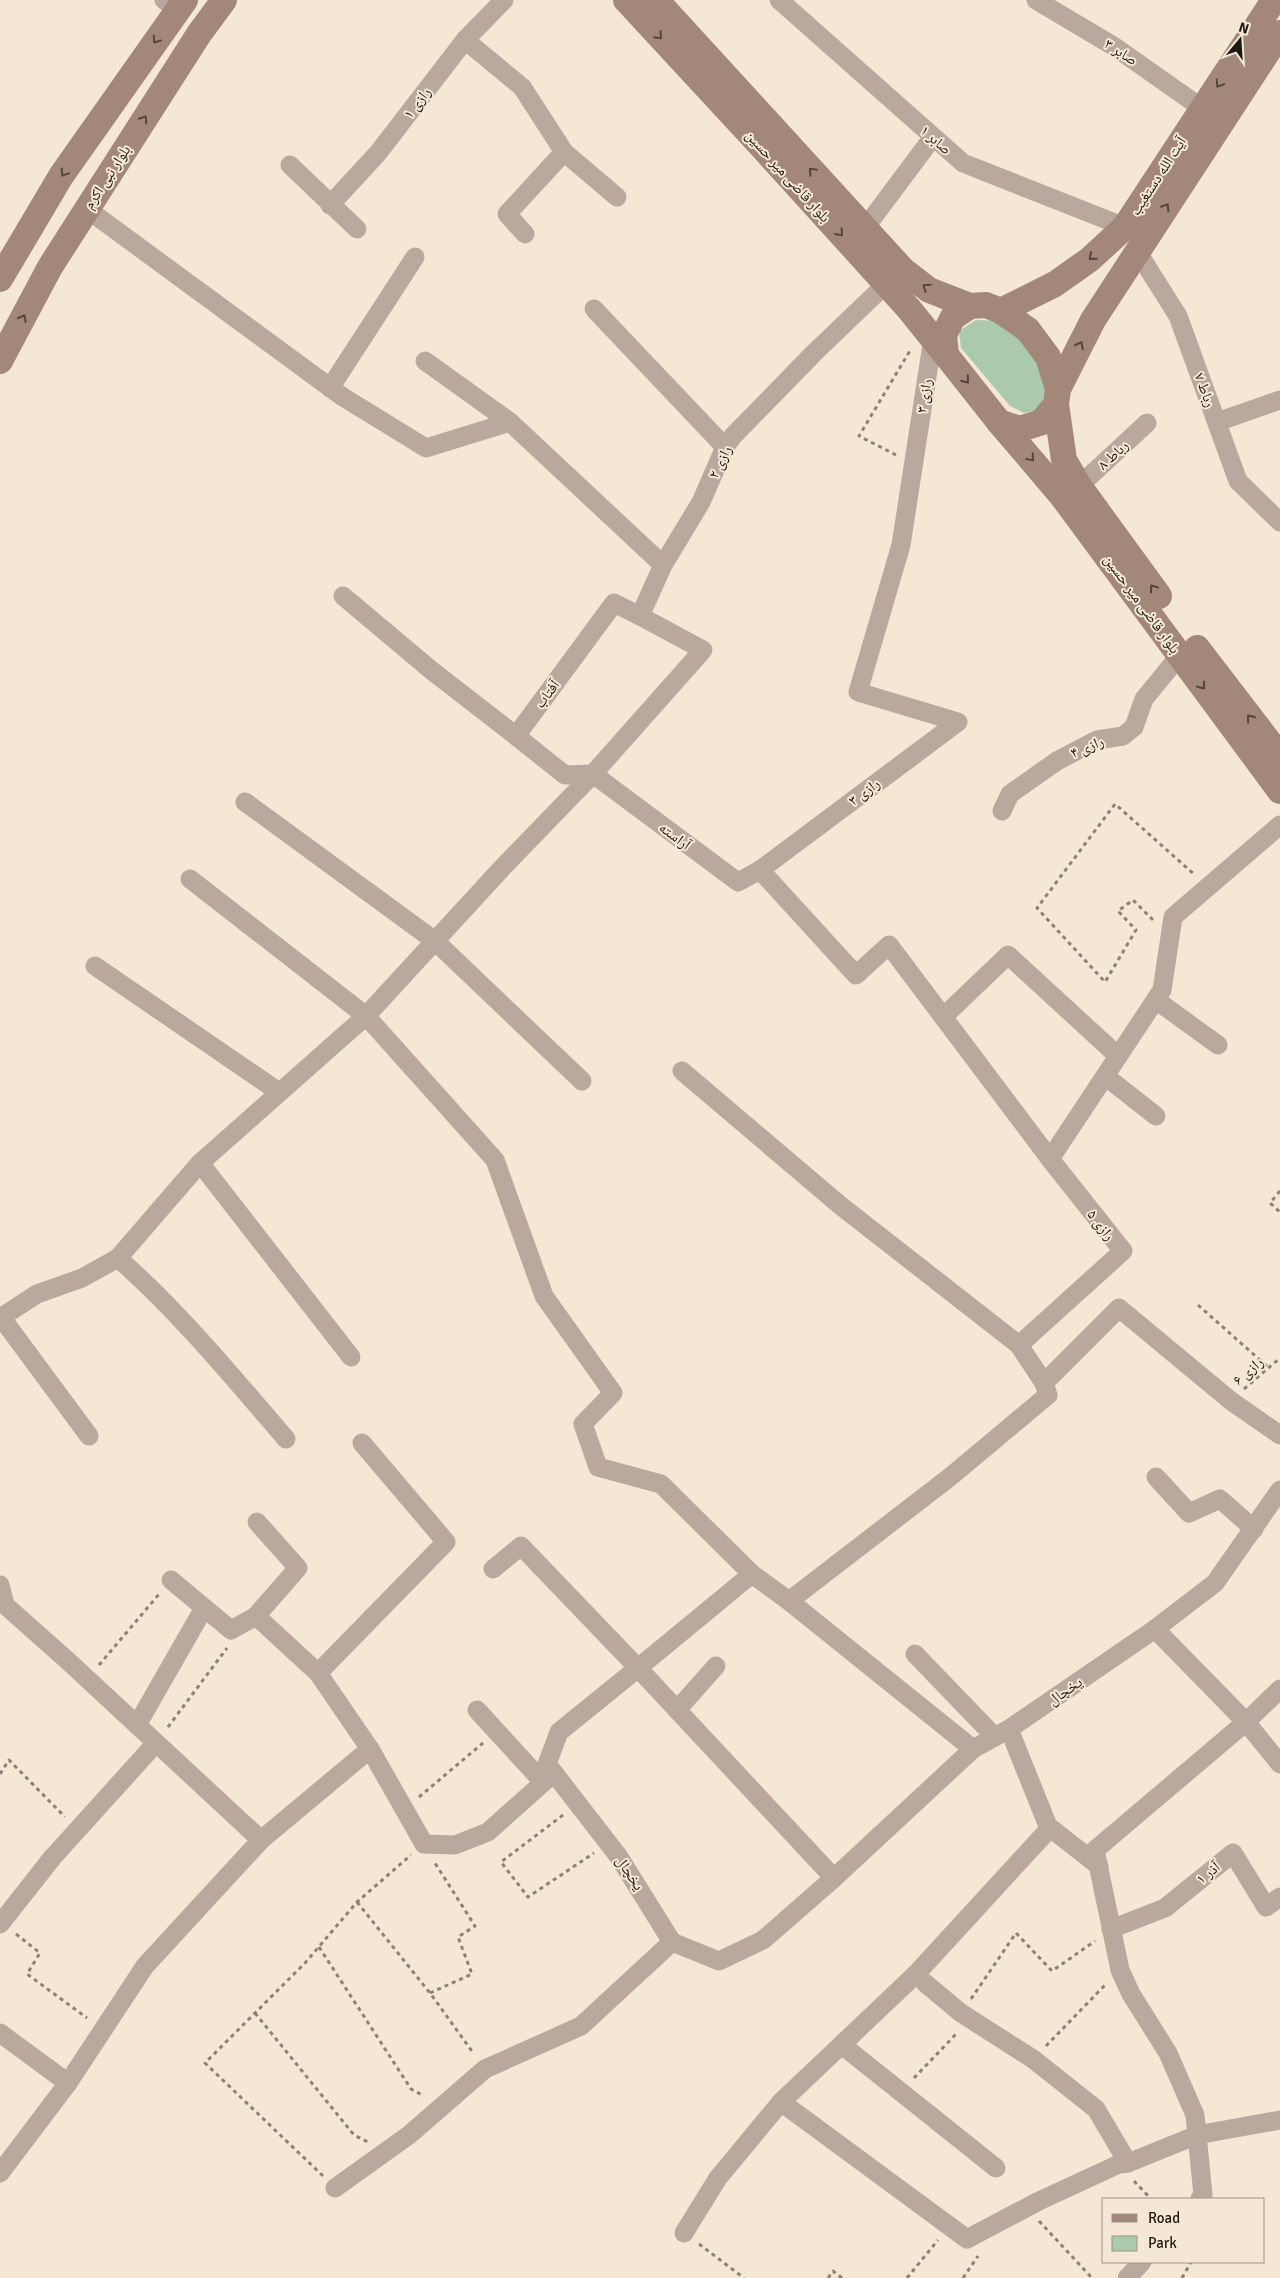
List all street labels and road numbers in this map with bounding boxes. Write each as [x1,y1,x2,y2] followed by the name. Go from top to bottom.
[1101,35,1141,69] street label: صابر ۳
[399,84,435,123] street label: رازی ۱
[917,121,955,159] street label: صابر ۱
[741,126,834,227] street label: بلوار قاضی میر حسین
[1126,132,1191,219] street label: آیت الله دستغیب
[80,142,135,213] street label: بلوار نبی اکرم
[1191,370,1220,410] street label: رباط ۷
[912,377,937,415] street label: رازی ۳
[1094,436,1132,474] street label: رباط ۸
[704,442,737,482] street label: رازی ۲
[1099,551,1184,658] street label: بلوار قاضی میر حسین
[531,675,564,712] street label: آفتاب
[1068,732,1107,763] street label: رازی ۴
[845,774,884,810] street label: رازی ۳
[656,818,695,854] street label: آراسته
[1083,1206,1119,1245] street label: رازی ۵
[1229,1353,1268,1390] street label: رازی ۶
[1044,1673,1086,1710] street label: یخچال
[611,1852,648,1895] street label: یخچال
[1192,1857,1225,1888] street label: آذر ۱

